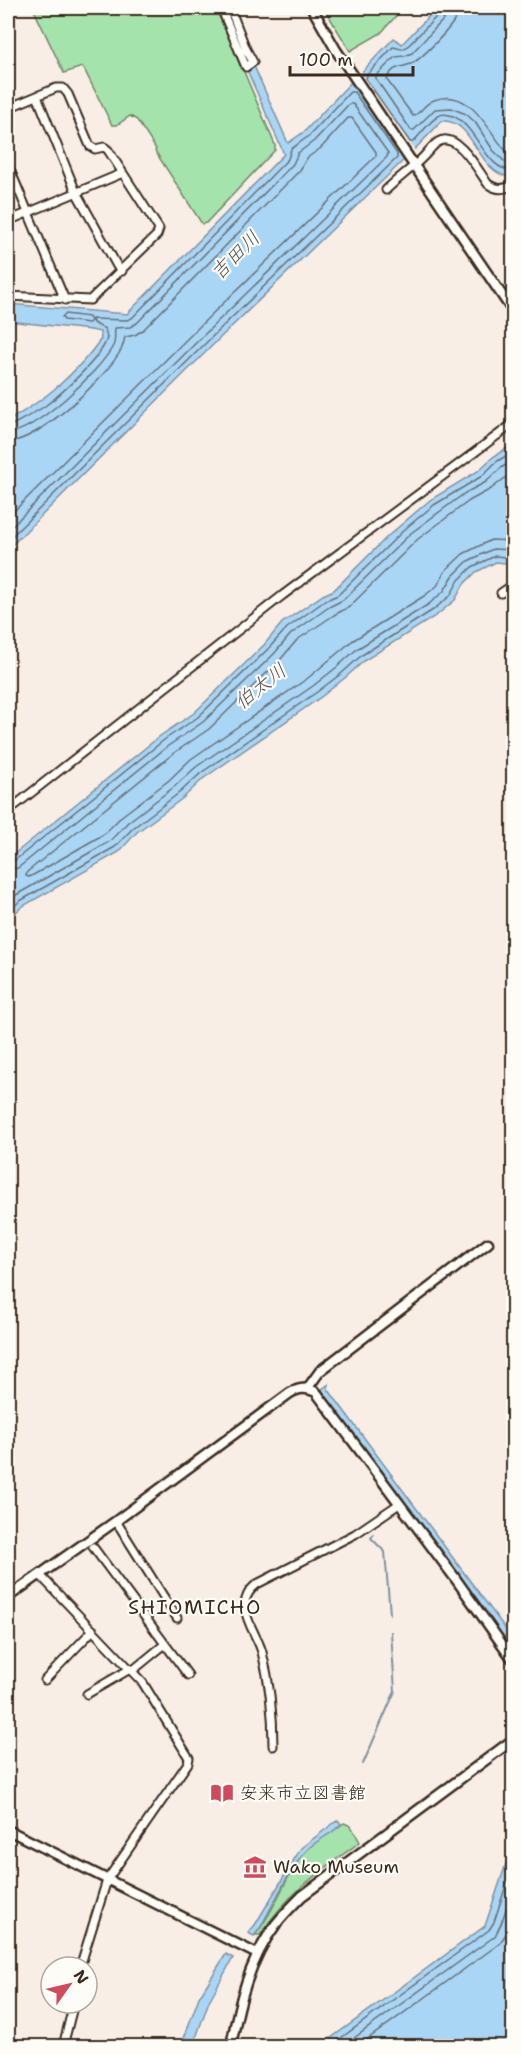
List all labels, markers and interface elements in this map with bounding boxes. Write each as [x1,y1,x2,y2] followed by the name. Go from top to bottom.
[290,39,413,77] scale bar
[299,48,353,72] text: 100 m
[205,225,265,285] water label: 吉田川
[228,657,292,715] water label: 伯太川
[128,1594,262,1620] district label: SHIOMICHO
[209,1780,235,1806] library icon: 安来市立図書館
[240,1781,366,1805] place label: 安来市立図書館
[242,1854,268,1880] museum icon: Wako Museum
[273,1855,399,1879] place label: Wako Museum
[39,1955,99,2015] north arrow
[69,1966,93,1988] text: N

